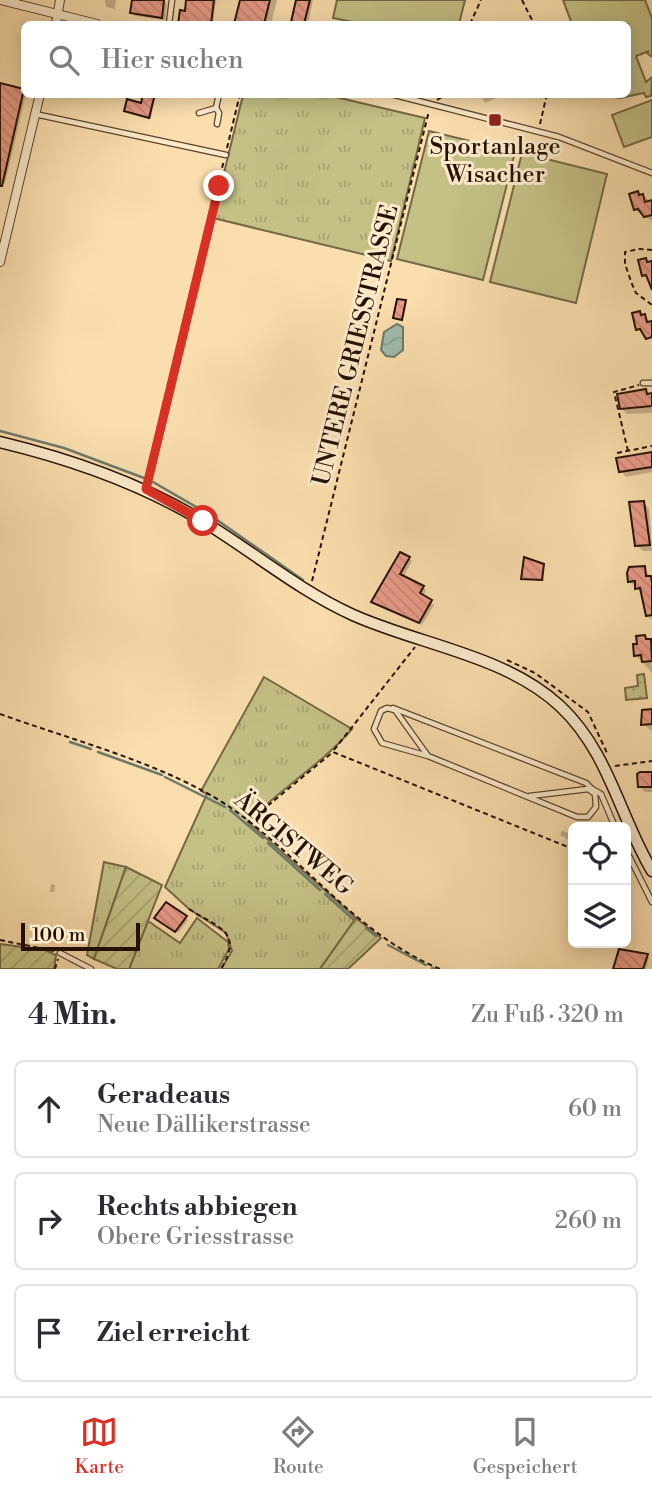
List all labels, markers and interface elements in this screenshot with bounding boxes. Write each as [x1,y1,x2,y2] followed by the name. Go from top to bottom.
[21,21,631,98] search box
[45,41,83,79] icon: search
[101,44,243,76] text: Hier suchen
[487,112,503,128] marker: Sportanlage Wisacher
[429,132,561,190] place label: Sportanlage Wisacher
[203,170,234,201] route end
[306,202,405,489] street label: UNTERE GRIESSTRASSE
[187,505,218,536] route start
[227,784,360,902] street label: ÄRGISTWEG
[568,822,631,948] map controls
[568,822,631,885] button: locate
[568,885,631,948] button: layers
[21,920,140,952] scale bar
[32,923,85,947] text: 100 m
[28,996,117,1034] text: 4 Min.
[471,1001,624,1029] text: Zu Fuß · 320 m
[97,1079,230,1111] text: Geradeaus
[30,1090,68,1128] icon: ahead
[568,1095,622,1123] text: 60 m
[97,1111,311,1139] text: Neue Dällikerstrasse
[97,1191,297,1223] text: Rechts abbiegen
[30,1202,68,1240] icon: right
[555,1207,622,1235] text: 260 m
[97,1223,294,1251] text: Obere Griesstrasse
[30,1314,68,1352] icon: arrive
[97,1317,249,1349] text: Ziel erreicht
[75,1413,124,1479] tab: Karte
[273,1413,324,1479] tab: Route
[473,1413,577,1479] tab: Gespeichert

